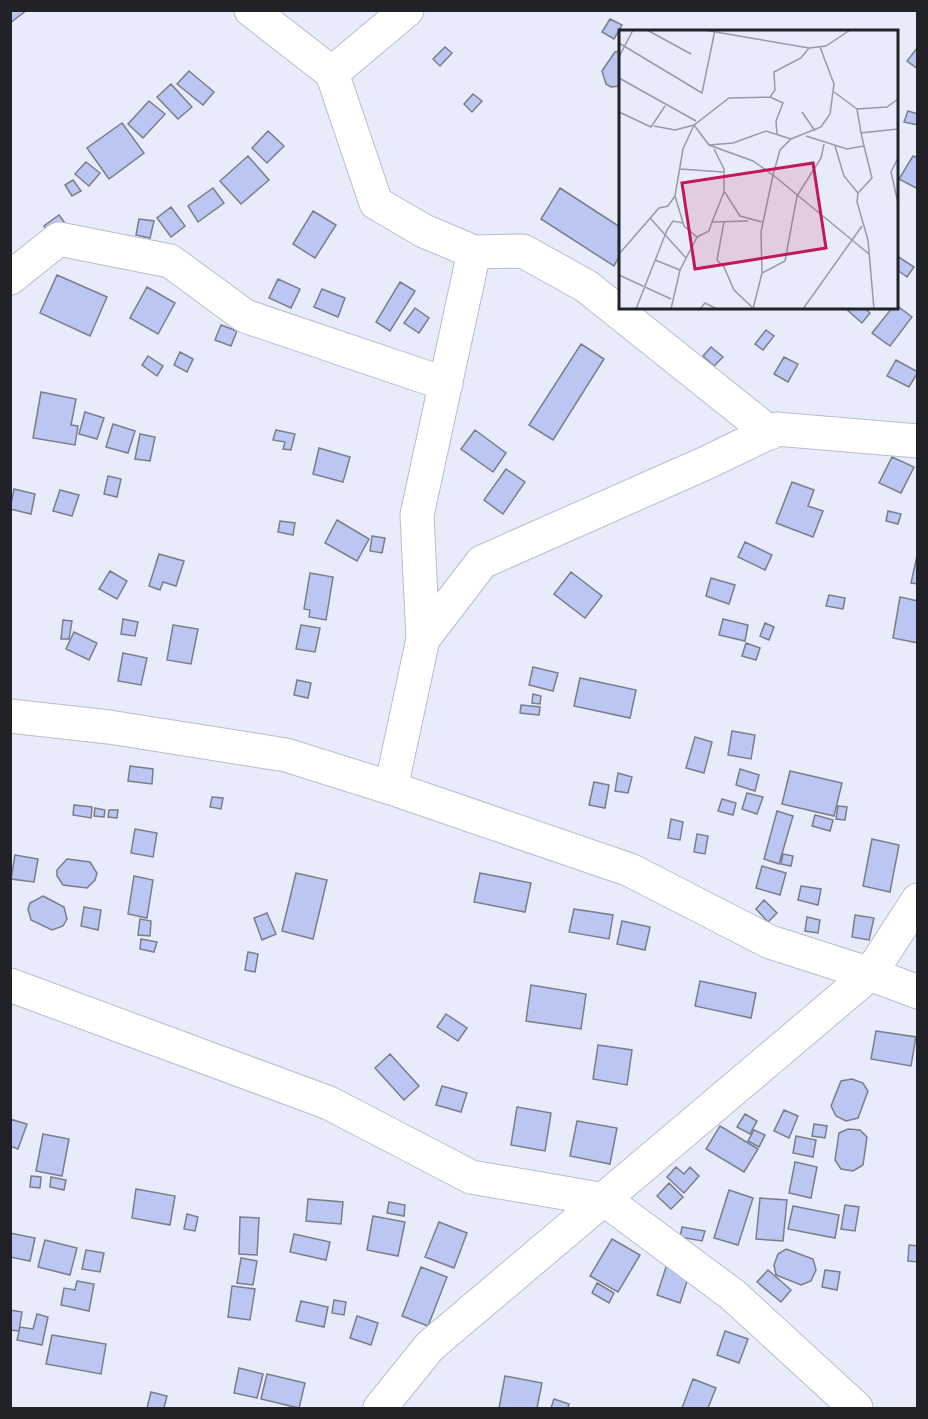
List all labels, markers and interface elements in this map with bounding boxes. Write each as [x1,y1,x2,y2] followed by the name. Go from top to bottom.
[619,30,898,309] inset map

